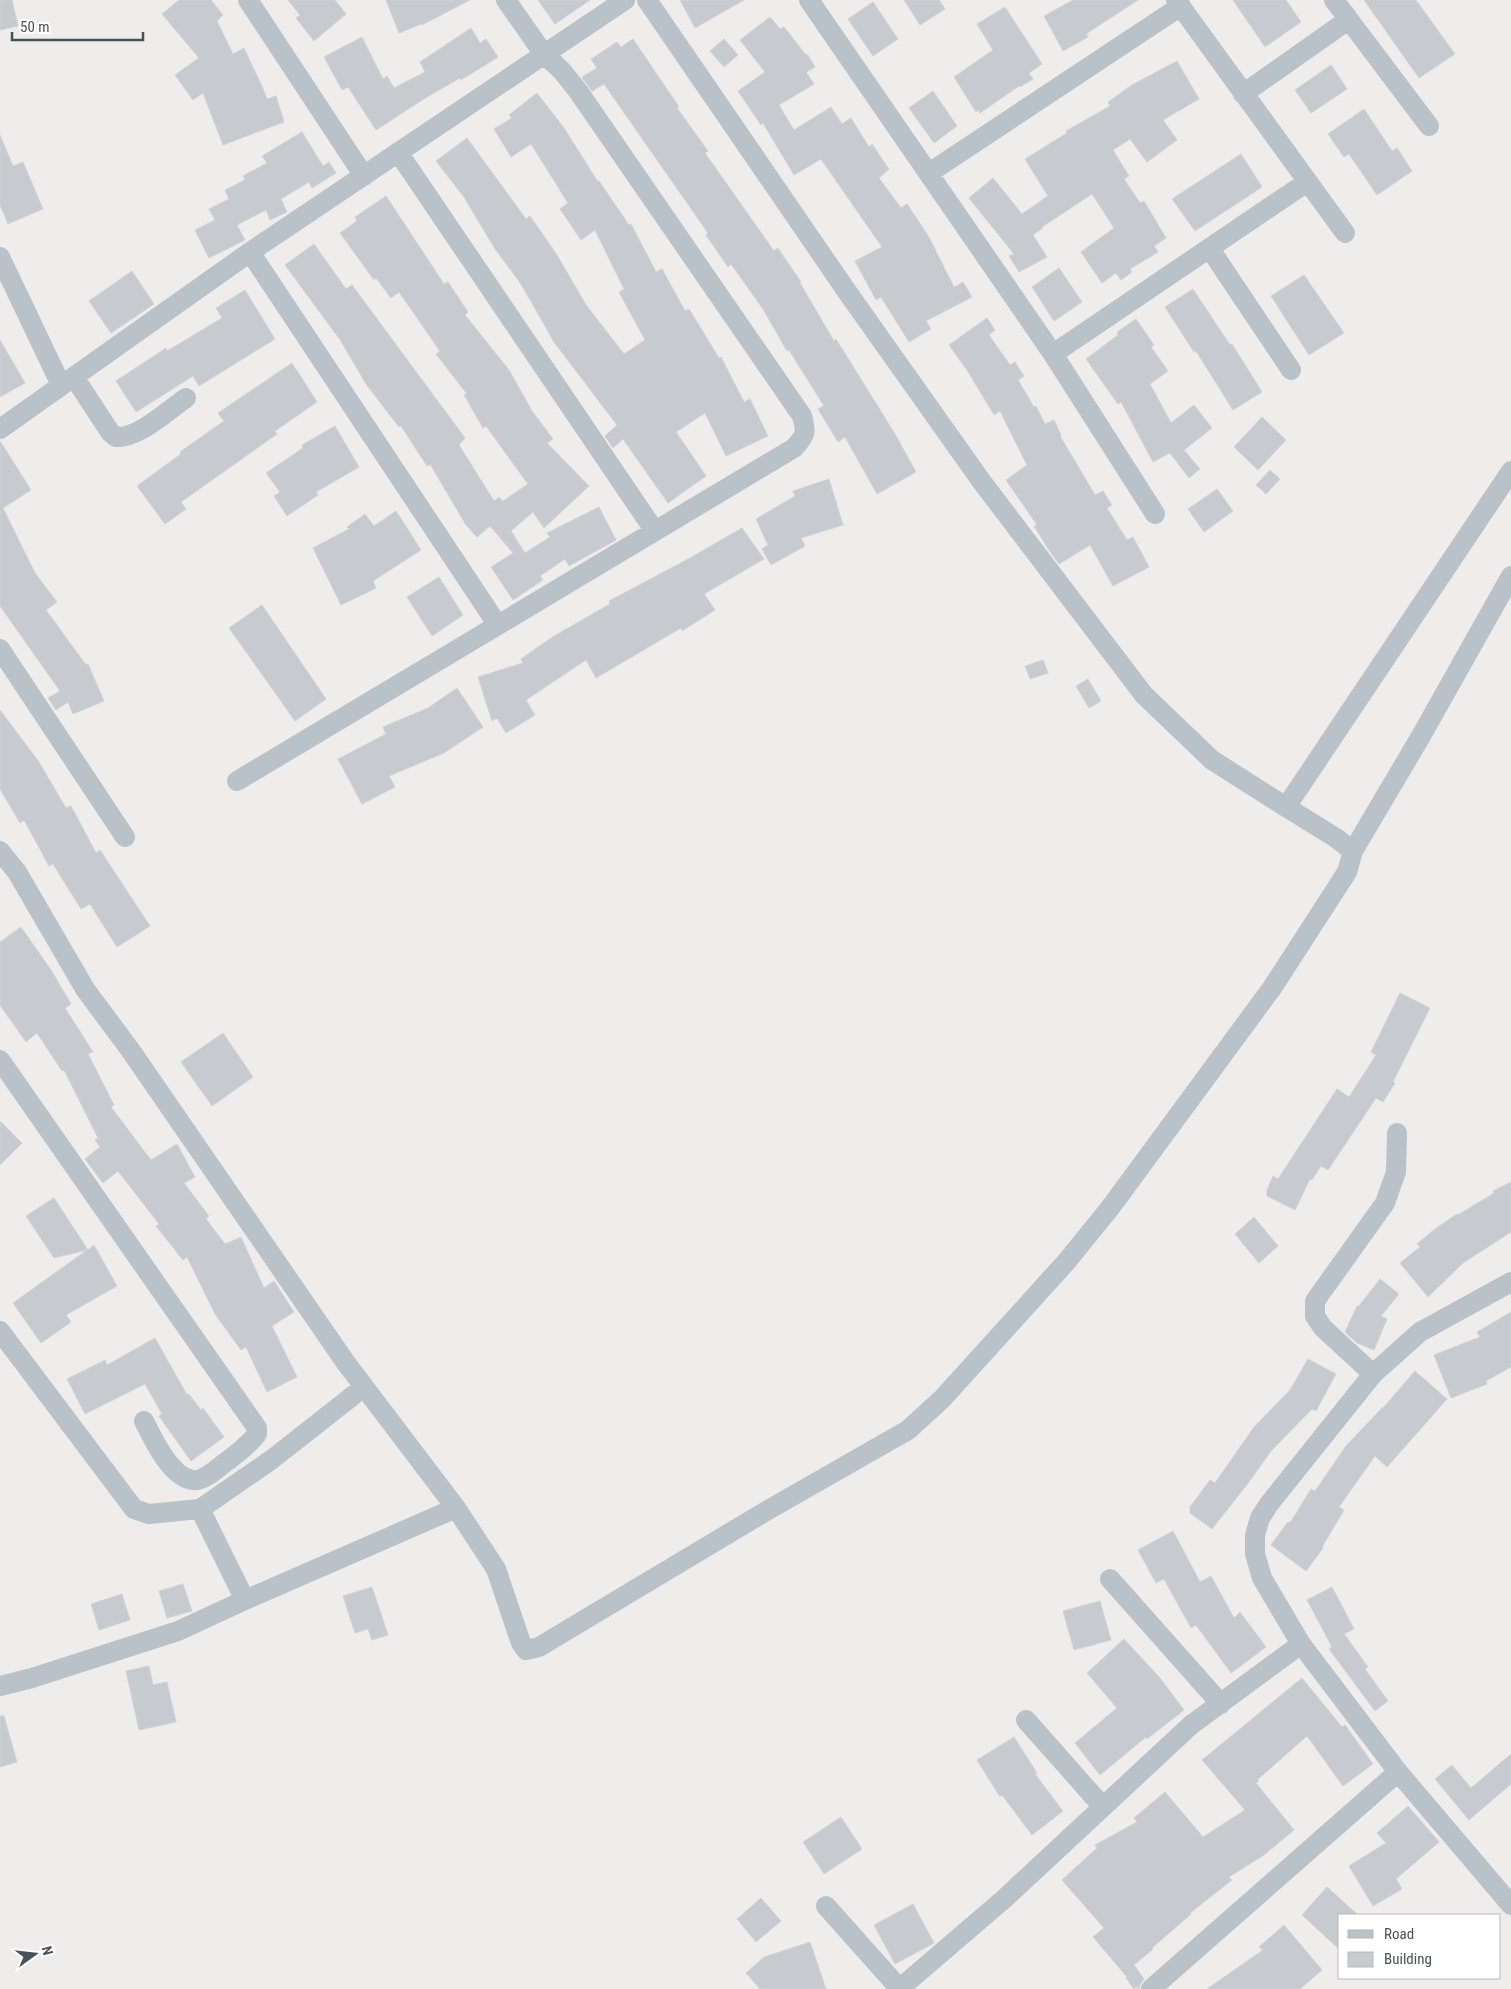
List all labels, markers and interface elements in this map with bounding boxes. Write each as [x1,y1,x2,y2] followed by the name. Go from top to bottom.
[12,10,144,42] scale bar
[20,18,50,36] text: 50 m
[1338,1914,1501,1979] legend
[1384,1925,1414,1943] text: Road
[10,1929,60,1979] north arrow
[39,1944,56,1957] text: N
[1384,1950,1432,1968] text: Building

